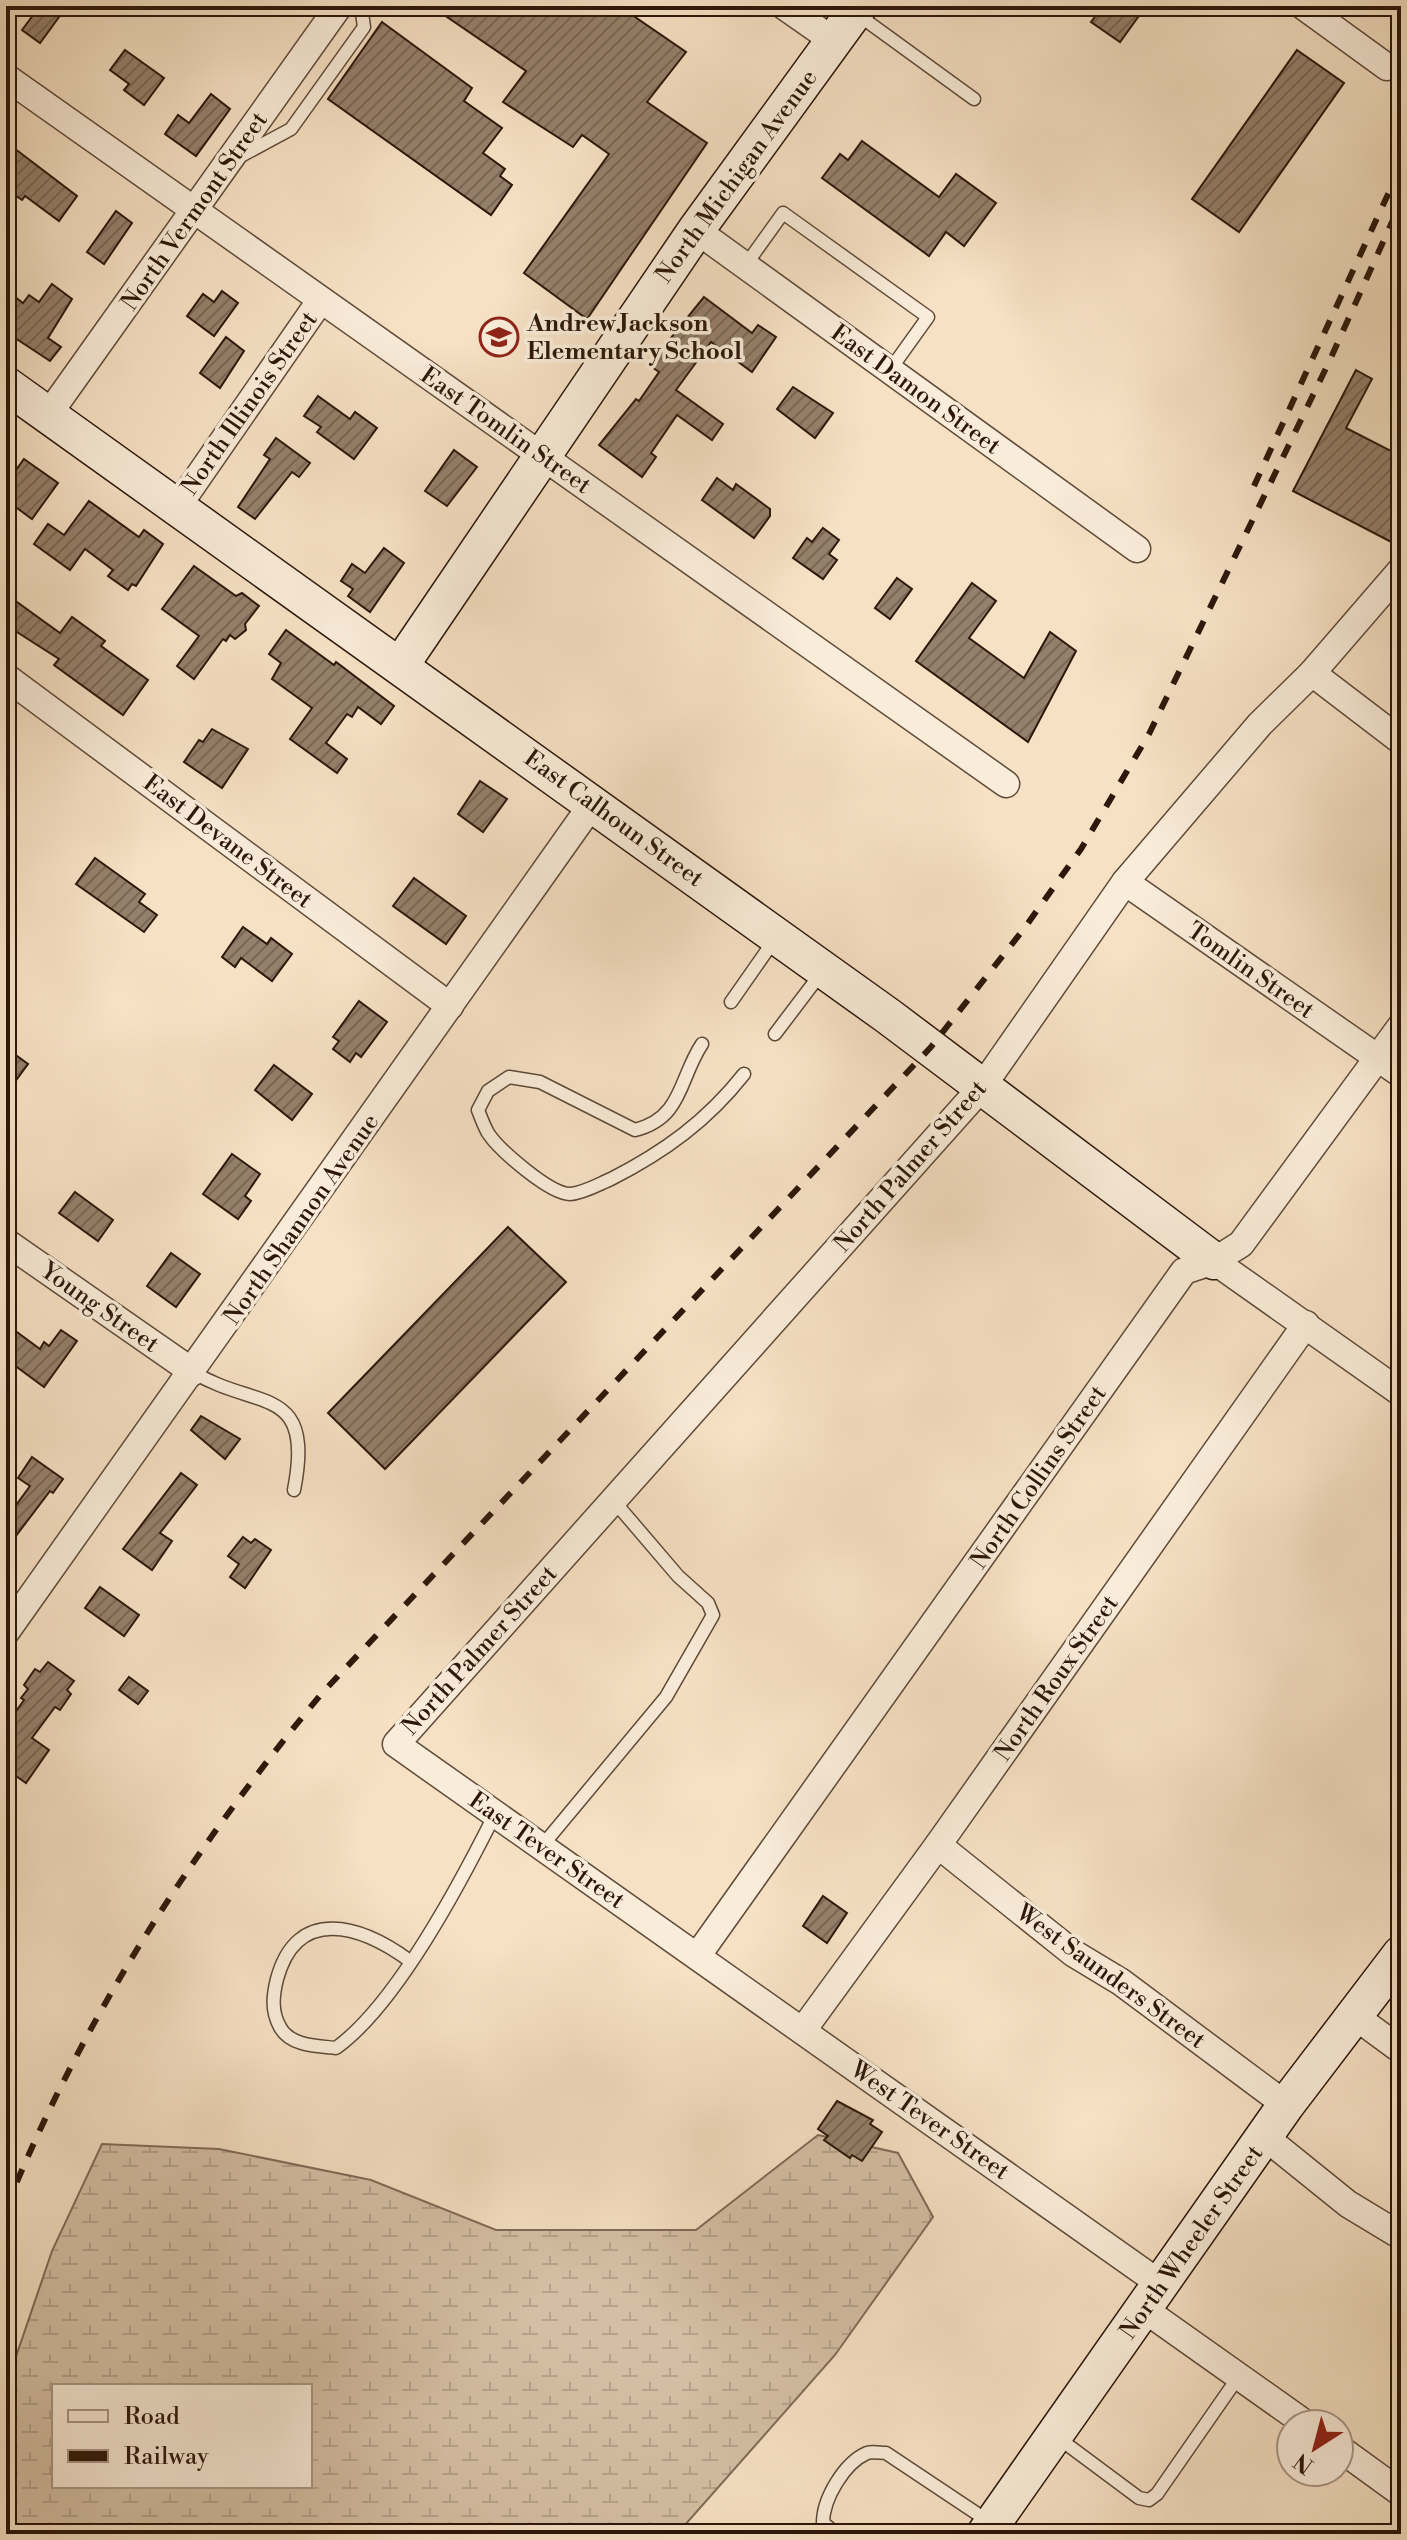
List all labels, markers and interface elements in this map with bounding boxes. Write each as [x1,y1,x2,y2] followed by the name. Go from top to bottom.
[649,64,824,289] street label: North Michigan Avenue
[115,106,275,317] street label: North Vermont Street
[175,305,325,501] street label: North Illinois Street
[526,309,742,367] place label: Andrew Jackson Elementary School
[478,316,520,358] school or university icon: Andrew Jackson Elementary School
[825,318,1007,462] street label: East Damon Street
[414,361,597,501] street label: East Tomlin Street
[518,744,709,894] street label: East Calhoun Street
[137,768,318,915] street label: East Devane Street
[1181,916,1320,1026] street label: Tomlin Street
[828,1074,994,1259] street label: North Palmer Street
[218,1108,386,1331] street label: North Shannon Avenue
[33,1255,165,1360] street label: Young Street
[964,1380,1114,1575] street label: North Collins Street
[396,1559,564,1742] street label: North Palmer Street
[988,1589,1126,1767] street label: North Roux Street
[463,1786,631,1916] street label: East Tever Street
[1009,1897,1212,2056] street label: West Saunders Street
[843,2054,1015,2187] street label: West Tever Street
[1114,2139,1270,2345] street label: North Wheeler Street
[52,2384,312,2488] legend
[124,2402,180,2432] text: Road
[1275,2408,1355,2488] north arrow
[124,2442,209,2472] text: Railway
[1289,2447,1319,2479] text: N

